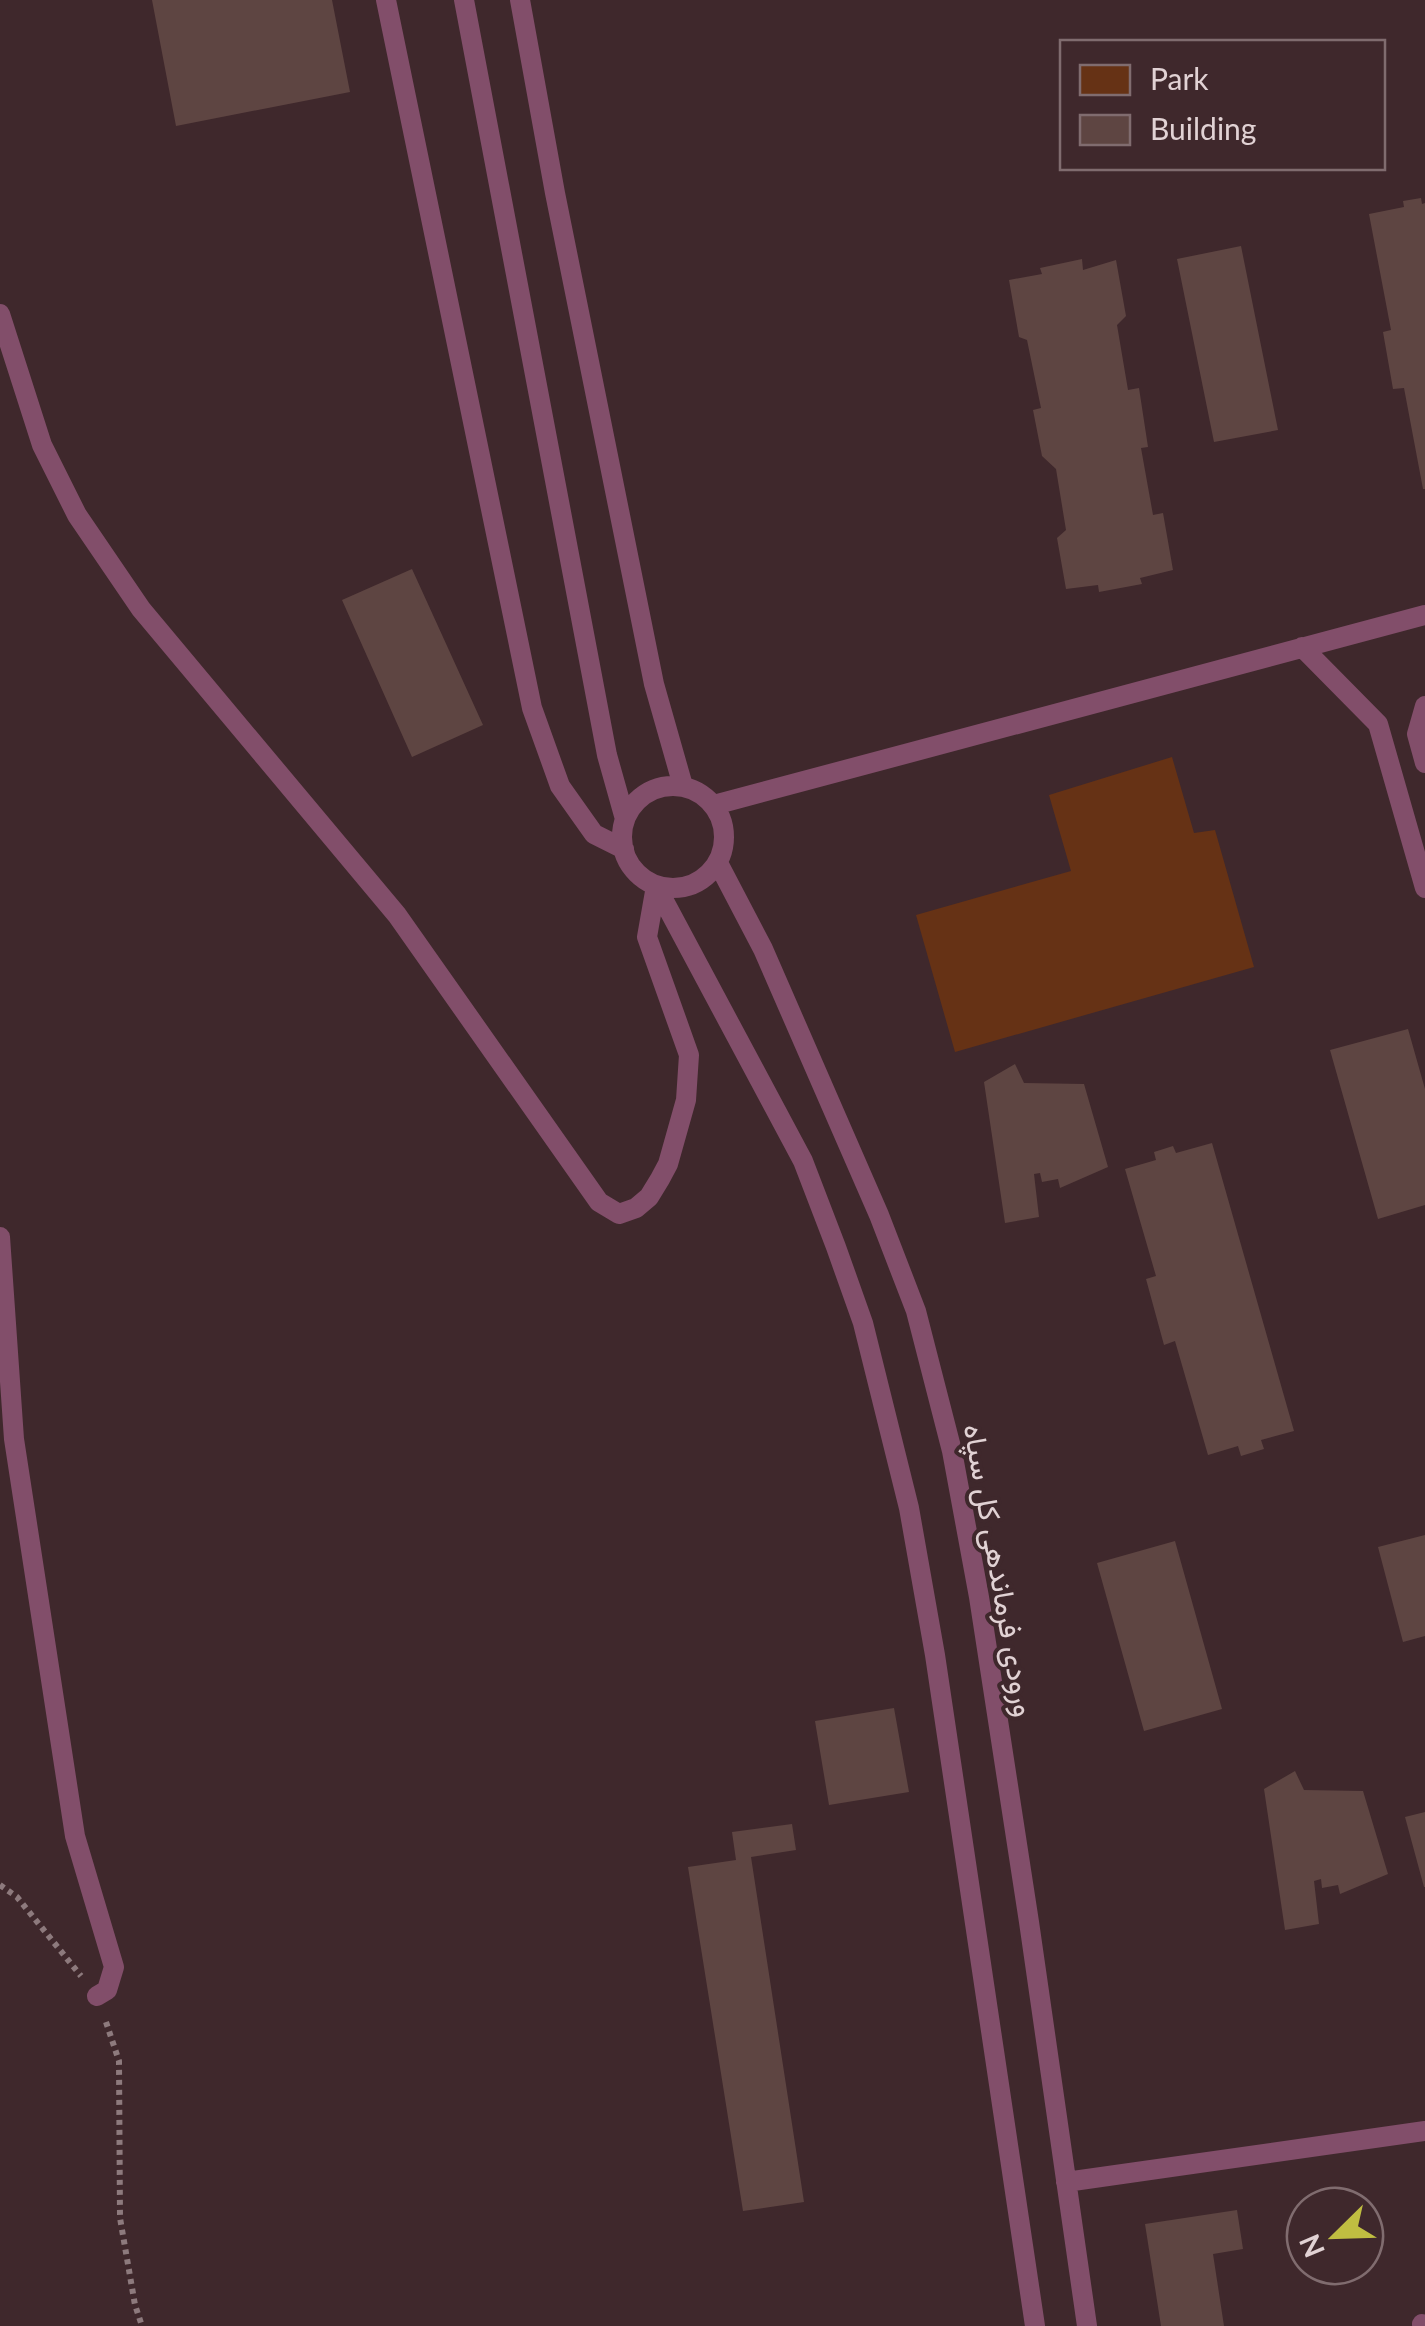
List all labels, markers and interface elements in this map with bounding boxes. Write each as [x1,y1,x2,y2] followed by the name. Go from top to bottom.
[1060,40,1385,170] legend
[1150,60,1209,96] text: Park
[1150,110,1256,146] text: Building
[954,1421,1044,1720] street label: ورودی فرماندهی کل سپاه
[1285,2186,1385,2286] north arrow
[1291,2230,1331,2263] text: N

